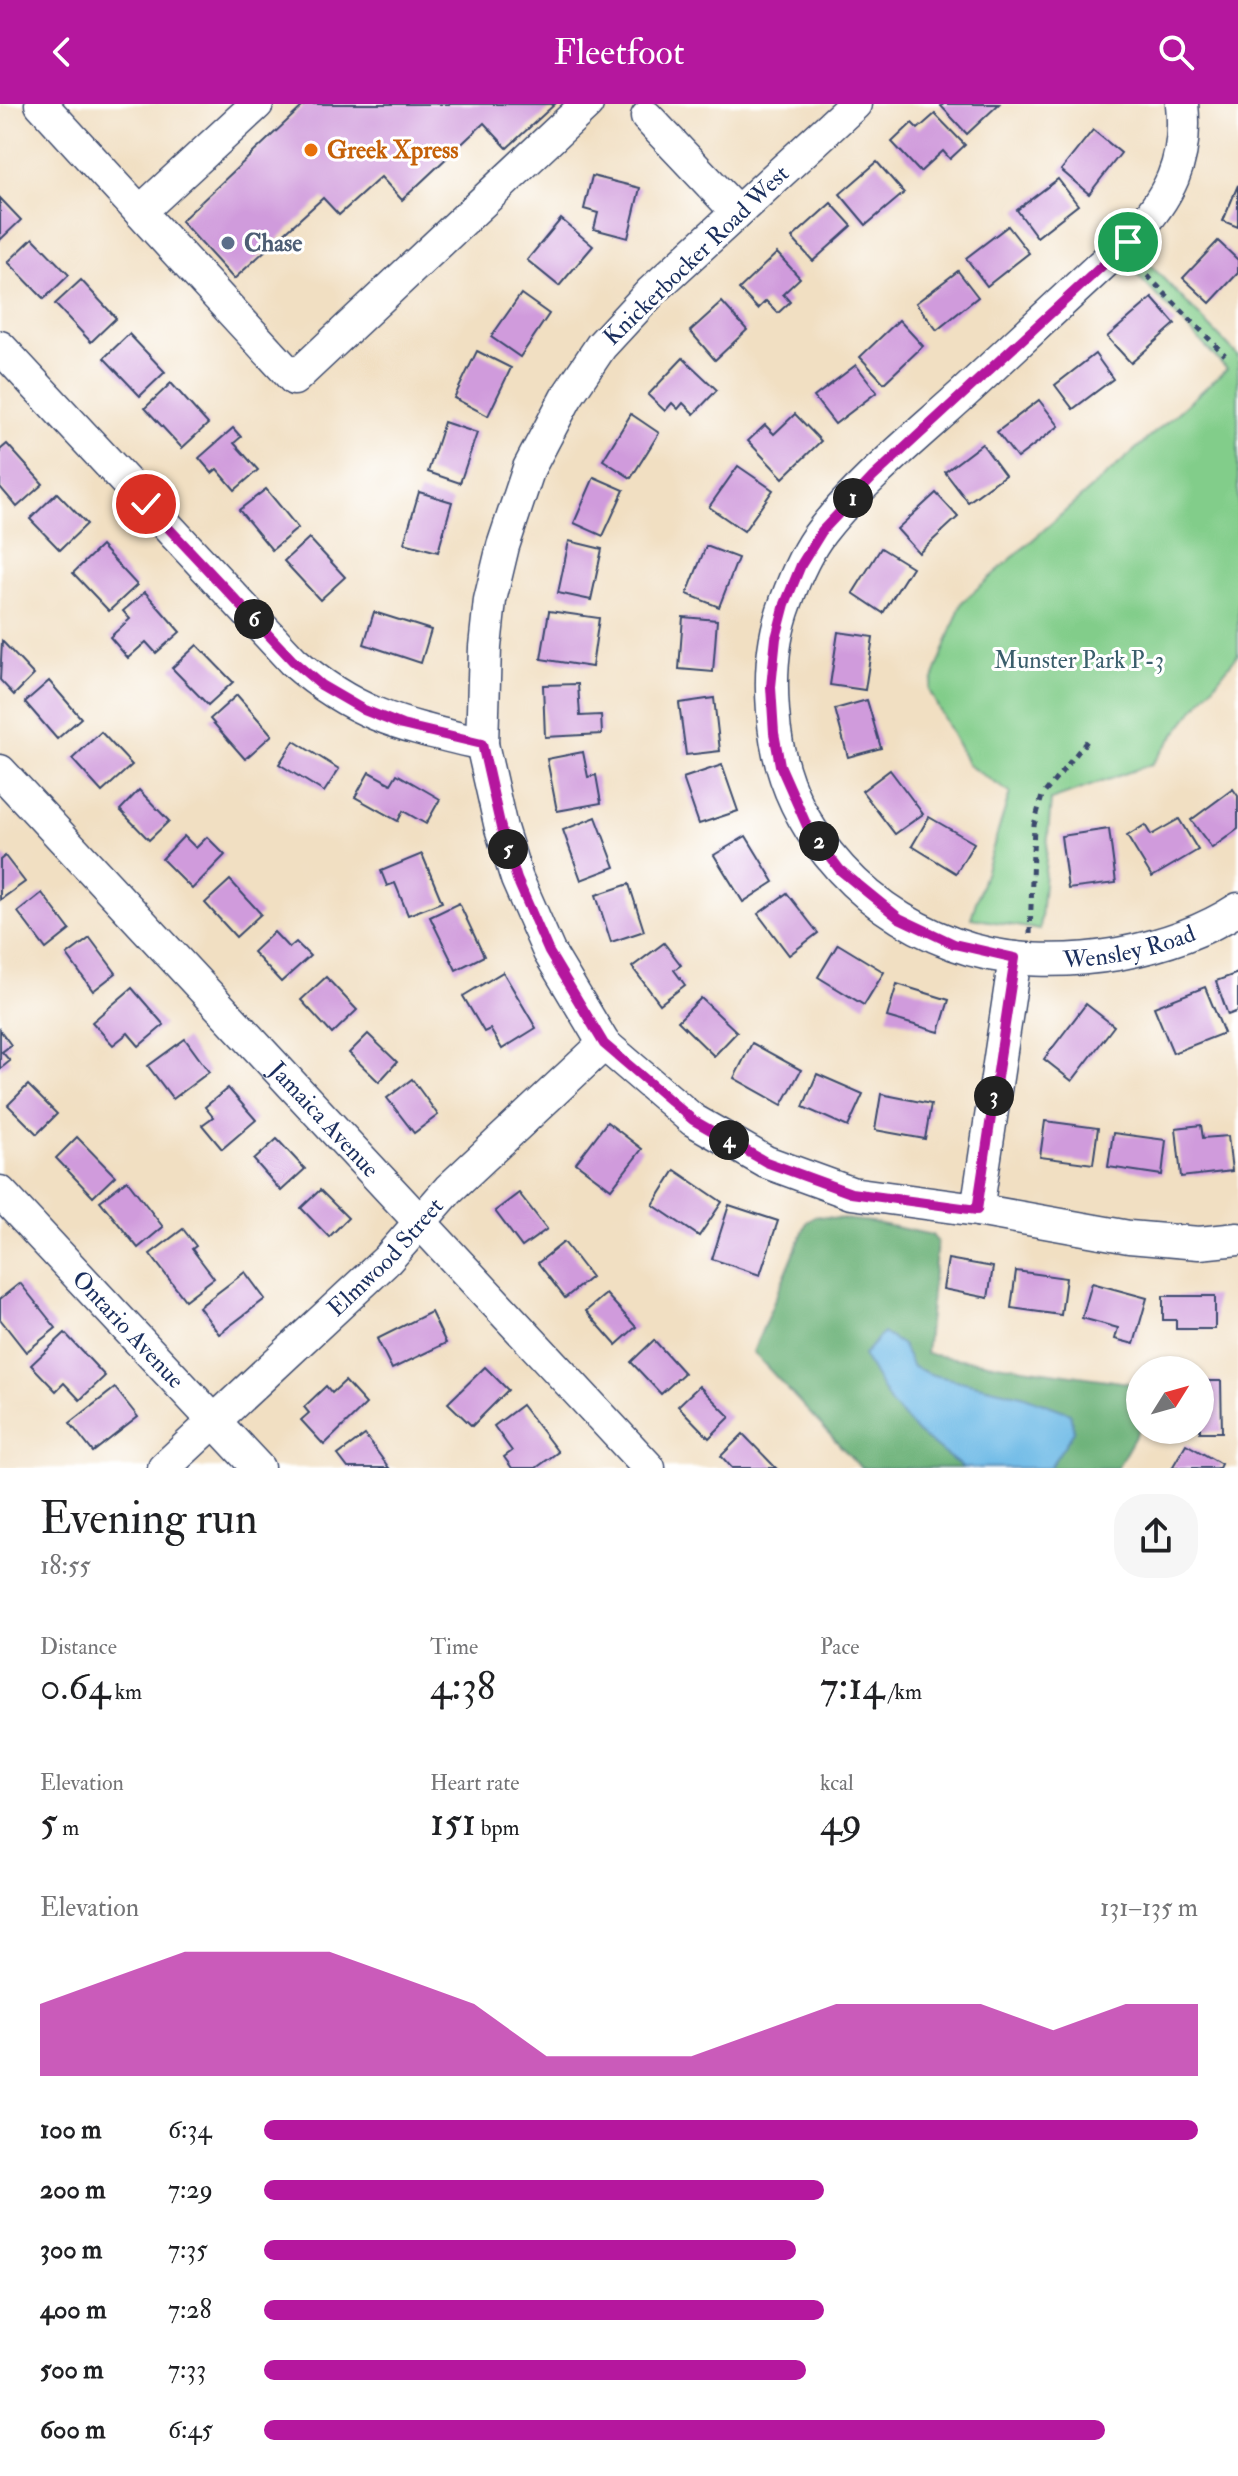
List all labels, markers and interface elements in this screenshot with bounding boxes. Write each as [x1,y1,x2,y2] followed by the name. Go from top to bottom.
[40,30,84,74] icon: back
[553,30,685,75] text: Fleetfoot
[1154,30,1198,74] icon: search
[327,135,459,166] place label: Greek Xpress
[302,141,320,159] marker: Greek Xpress
[597,158,796,352] street label: Knickerbocker Road West
[1094,208,1162,276] pin
[1106,220,1150,264] icon: arrive
[244,228,302,259] place label: Chase
[219,234,237,252] marker: Chase
[112,470,180,538] pin
[833,478,873,518] pin: 1
[124,482,168,526] icon: check
[849,484,857,512] text: 1
[234,599,274,639] pin: 6
[248,605,260,633] text: 6
[994,645,1164,676] park label: Munster Park P-3
[799,821,839,861] pin: 2
[813,827,825,855] text: 2
[488,829,528,869] pin: 5
[503,835,513,863] text: 5
[1061,918,1200,976] street label: Wensley Road
[262,1054,386,1184] street label: Jamaica Avenue
[974,1076,1014,1116] pin: 3
[990,1082,998,1110] text: 3
[709,1120,749,1160] pin: 4
[723,1126,735,1154] text: 4
[321,1191,451,1324] street label: Elmwood Street
[65,1264,191,1395] street label: Ontario Avenue
[1126,1356,1214,1444] north arrow
[1126,1356,1214,1444] map controls
[40,1492,258,1547] text: Evening run
[1114,1494,1198,1578] button: share
[40,1550,91,1582] text: 18:55
[40,1633,117,1661] text: Distance
[430,1633,478,1661] text: Time
[820,1633,859,1661] text: Pace
[40,1661,110,1712] text: 0.64
[430,1661,496,1712] text: 4:38
[820,1661,884,1712] text: 7:14
[110,1678,142,1706] text: km
[884,1678,922,1706] text: /km
[40,1769,124,1797] text: Elevation
[430,1769,520,1797] text: Heart rate
[820,1769,854,1797] text: kcal
[40,1797,58,1848] text: 5
[430,1797,476,1848] text: 151
[820,1797,862,1848] text: 49
[58,1814,79,1842] text: m
[476,1814,520,1842] text: bpm
[40,1892,139,1924] text: Elevation
[1100,1892,1198,1924] text: 131–135 m
[40,2114,101,2146] text: 100 m
[168,2114,211,2146] text: 6:34
[40,2174,105,2206] text: 200 m
[168,2174,213,2206] text: 7:29
[40,2234,102,2266] text: 300 m
[168,2234,208,2266] text: 7:35
[40,2294,106,2326] text: 400 m
[168,2294,212,2326] text: 7:28
[40,2354,104,2386] text: 500 m
[168,2354,206,2386] text: 7:33
[40,2414,105,2446] text: 600 m
[168,2414,213,2446] text: 6:45

